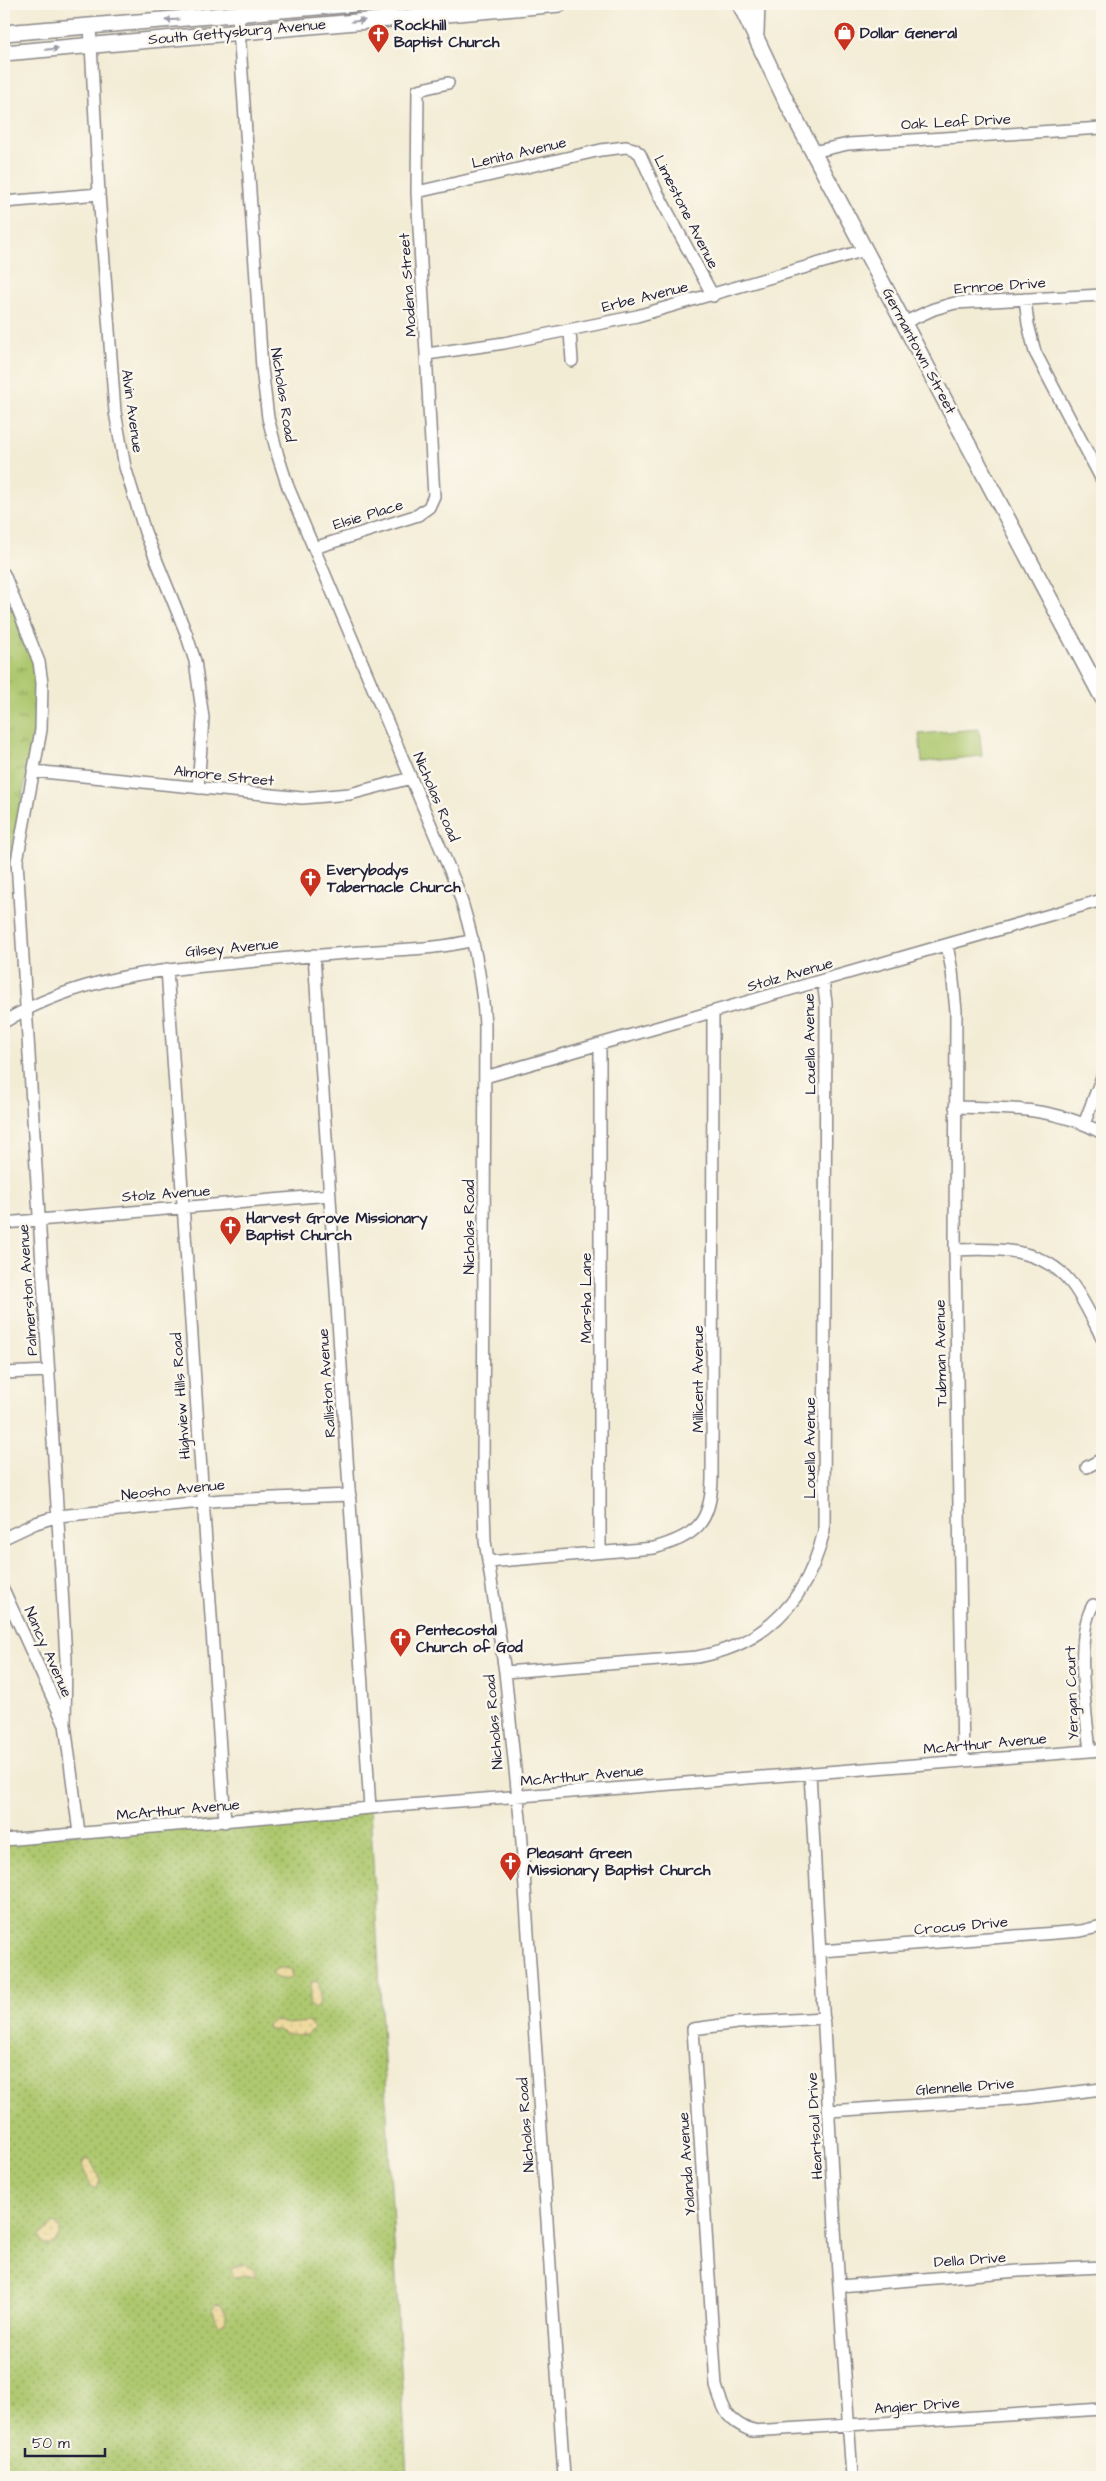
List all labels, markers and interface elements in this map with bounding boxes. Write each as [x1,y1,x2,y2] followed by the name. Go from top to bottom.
[147,14,327,51] street label: South Gettysburg Avenue
[394,15,500,53] place label: Rockhill Baptist Church
[164,16,180,24] one-way arrow
[350,17,366,25] one-way arrow
[832,21,856,52] shop icon: Dollar General
[366,22,390,53] church icon: Rockhill Baptist Church
[860,23,958,44] place label: Dollar General
[45,45,61,53] one-way arrow
[900,109,1012,135] street label: Oak Leaf Drive
[470,132,568,174] street label: Lenita Avenue
[648,152,724,272] street label: Limestone Avenue
[394,232,422,338] street label: Modena Street
[954,272,1046,300] street label: Ernroe Drive
[600,276,690,318] street label: Erbe Avenue
[877,284,961,418] street label: Germantown Street
[265,346,301,444] street label: Nicholas Road
[116,368,148,454] street label: Alvin Avenue
[330,494,406,536] street label: Elsie Place
[408,749,464,845] street label: Nicholas Road
[173,760,275,792] street label: Almore Street
[326,860,461,898] place label: Everybodys Tabernacle Church
[299,867,323,898] church icon: Everybodys Tabernacle Church
[184,933,280,964] street label: Gilsey Avenue
[744,953,836,997] street label: Stolz Avenue
[799,993,821,1095] street label: Louella Avenue
[459,1179,480,1275] street label: Nicholas Road
[121,1180,211,1208] street label: Stolz Avenue
[246,1208,428,1246] place label: Harvest Grove Missionary Baptist Church
[218,1215,242,1246] church icon: Harvest Grove Missionary Baptist Church
[13,1223,43,1357] street label: Palmerston Avenue
[576,1253,597,1343] street label: Marsha Lane
[930,1299,952,1407] street label: Tubman Avenue
[688,1325,709,1433] street label: Millicent Avenue
[313,1328,341,1438] street label: Ralliston Avenue
[166,1332,197,1460] street label: Highview Hills Road
[800,1397,821,1499] street label: Louella Avenue
[120,1474,226,1506] street label: Neosho Avenue
[18,1603,77,1701] street label: Nancy Avenue
[416,1620,523,1658] place label: Pentecostal Church of God
[388,1627,412,1658] church icon: Pentecostal Church of God
[1060,1645,1085,1740] street label: Yergan Court
[479,1673,509,1770] street label: Nicholas Road
[922,1728,1048,1760] street label: McArthur Avenue
[519,1760,645,1792] street label: McArthur Avenue
[115,1794,241,1826] street label: McArthur Avenue
[527,1843,711,1882] place label: Pleasant Green Missionary Baptist Church
[499,1850,523,1881] church icon: Pleasant Green Missionary Baptist Church
[913,1911,1009,1941] street label: Crocus Drive
[802,2072,828,2180] street label: Heartsoul Drive
[915,2073,1015,2101] street label: Glennelle Drive
[512,2077,540,2173] street label: Nicholas Road
[673,2111,701,2217] street label: Yolanda Avenue
[933,2247,1007,2273] street label: Della Drive
[874,2393,961,2420] street label: Angier Drive
[25,2426,105,2458] scale bar
[32,2433,70,2454] text: 50 m

